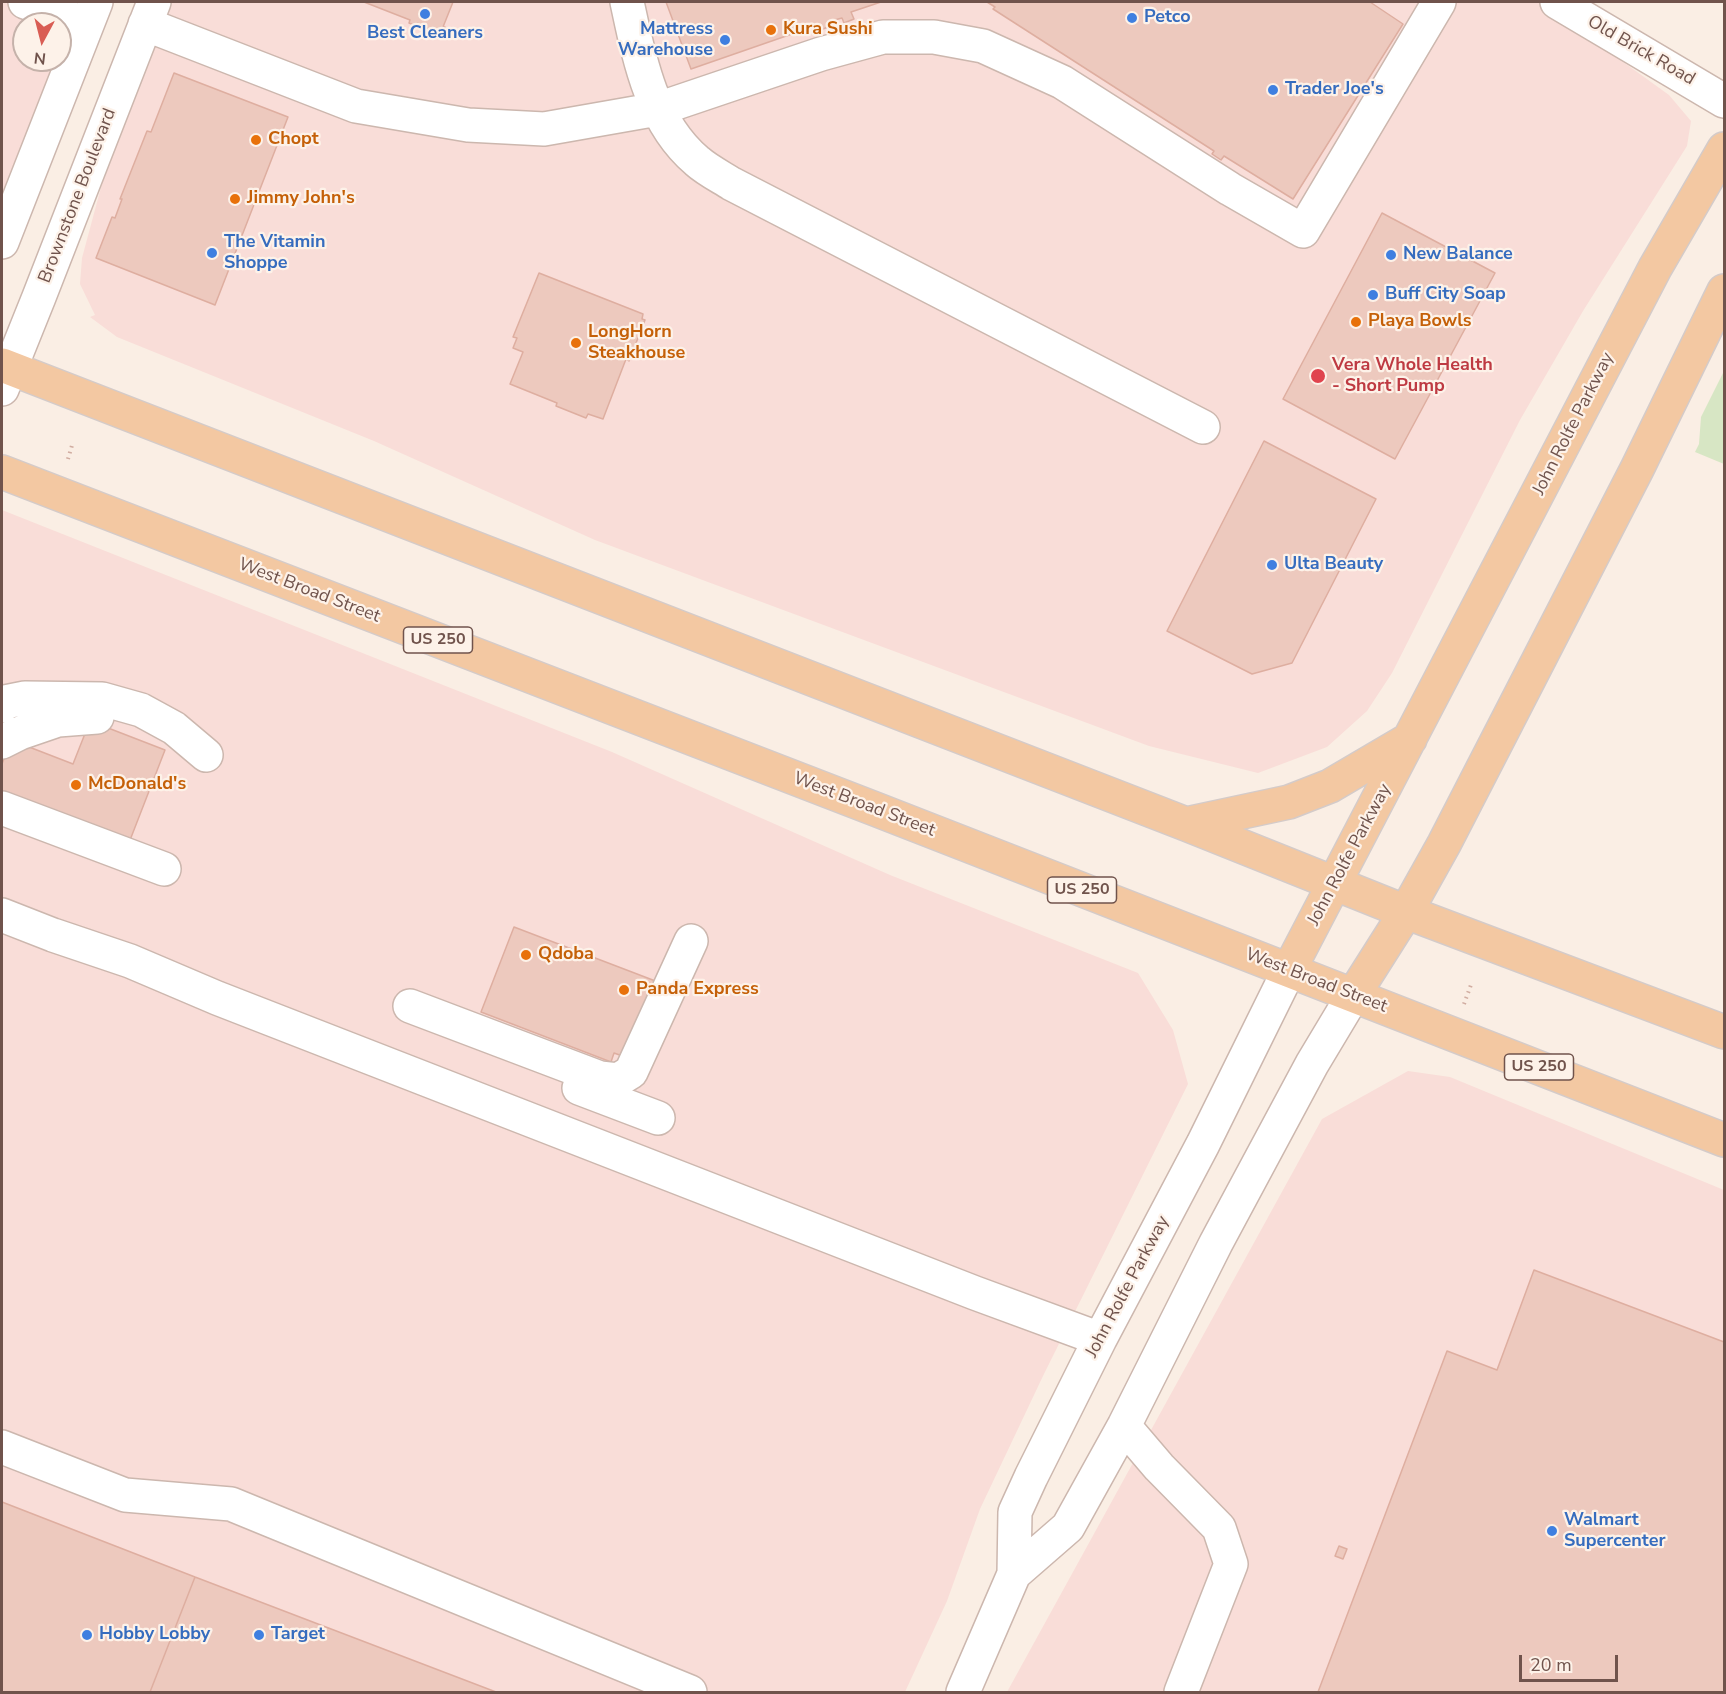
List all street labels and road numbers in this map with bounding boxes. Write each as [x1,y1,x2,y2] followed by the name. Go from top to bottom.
[1583,11,1699,91] street label: Old Brick Road
[35,106,121,286] street label: Brownstone Boulevard
[1529,349,1619,499] street label: John Rolfe Parkway
[235,554,383,628] street label: West Broad Street
[404,627,472,653] road number: US 250
[790,768,938,842] street label: West Broad Street
[1304,781,1396,929] street label: John Rolfe Parkway
[1048,877,1116,903] road number: US 250
[1242,944,1390,1018] street label: West Broad Street
[1504,1054,1574,1080] road number: US 250
[1082,1213,1174,1361] street label: John Rolfe Parkway

